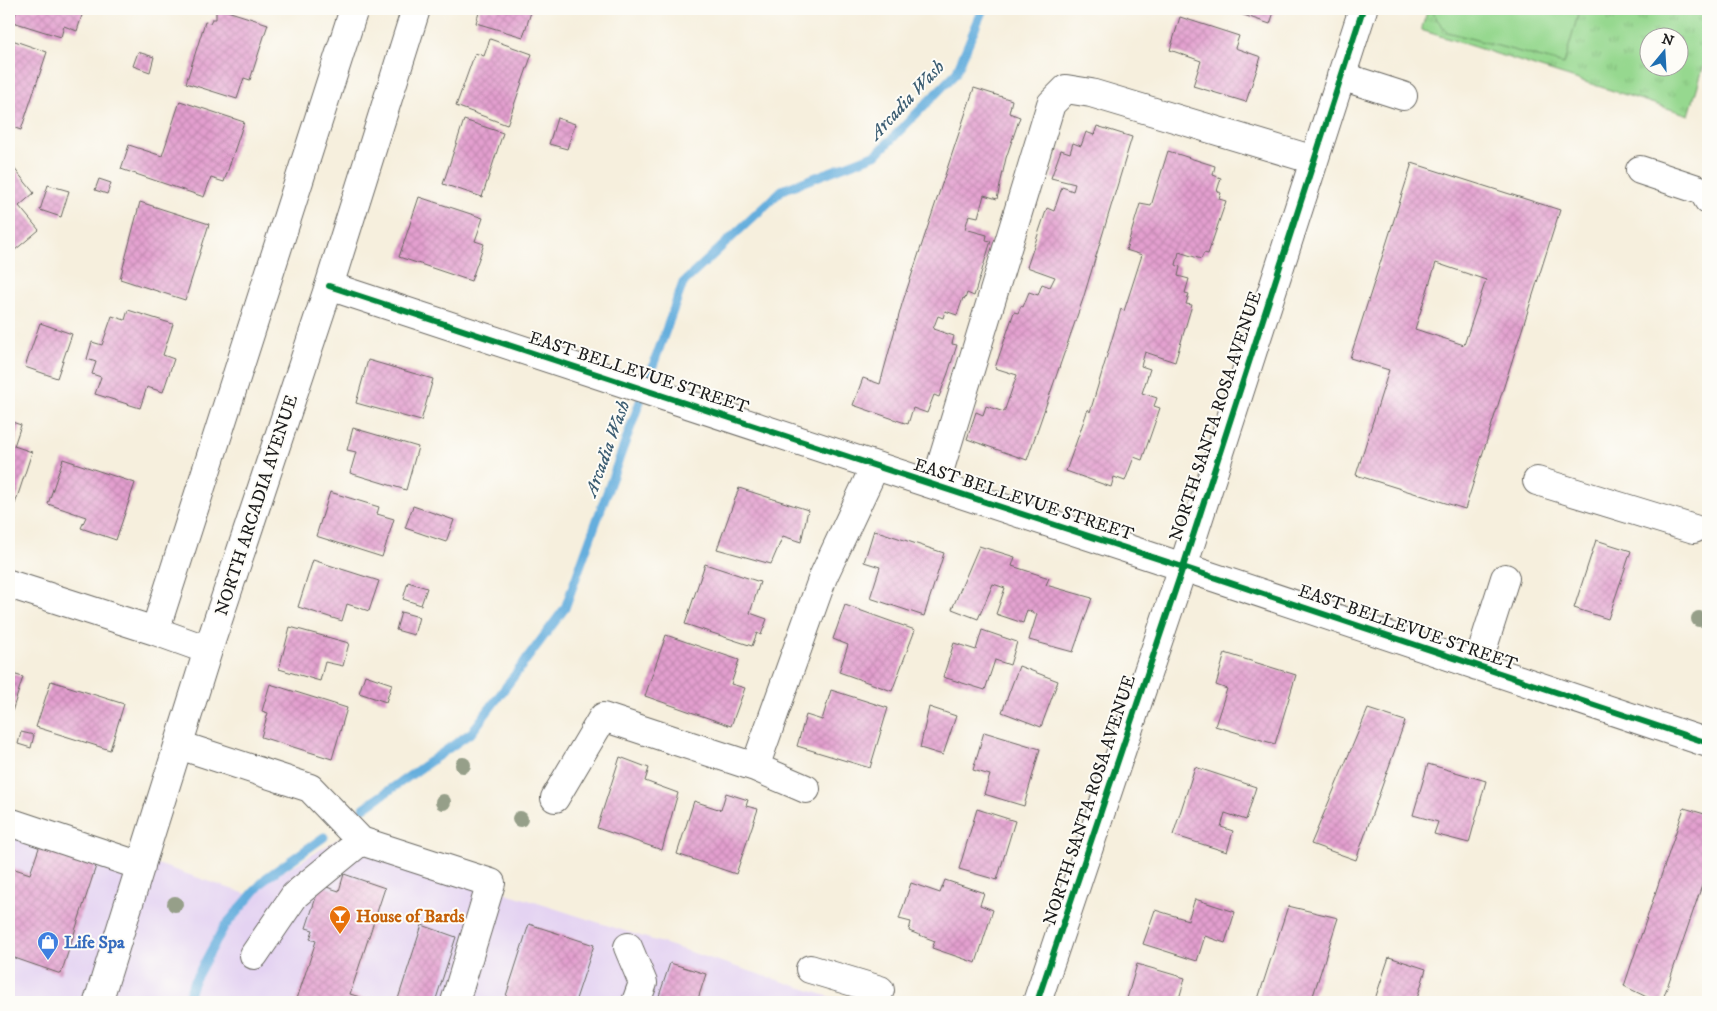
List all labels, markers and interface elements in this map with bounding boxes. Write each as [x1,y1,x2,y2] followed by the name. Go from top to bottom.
[1640,28,1690,78] north arrow
[1659,30,1676,51] text: N
[863,55,950,146] water label: Arcadia Wash
[1165,288,1267,544] street label: NORTH SANTA ROSA AVENUE
[526,327,752,419] street label: EAST BELLEVUE STREET
[211,392,303,619] street label: NORTH ARCADIA AVENUE
[579,397,635,501] water label: Arcadia Wash
[911,454,1137,546] street label: EAST BELLEVUE STREET
[1295,580,1520,676] street label: EAST BELLEVUE STREET
[1039,672,1141,928] street label: NORTH SANTA ROSA AVENUE
[328,904,352,935] bar icon: House of Bards
[356,906,465,928] place label: House of Bards
[36,930,60,961] shop icon: Life Spa
[64,932,125,954] place label: Life Spa

